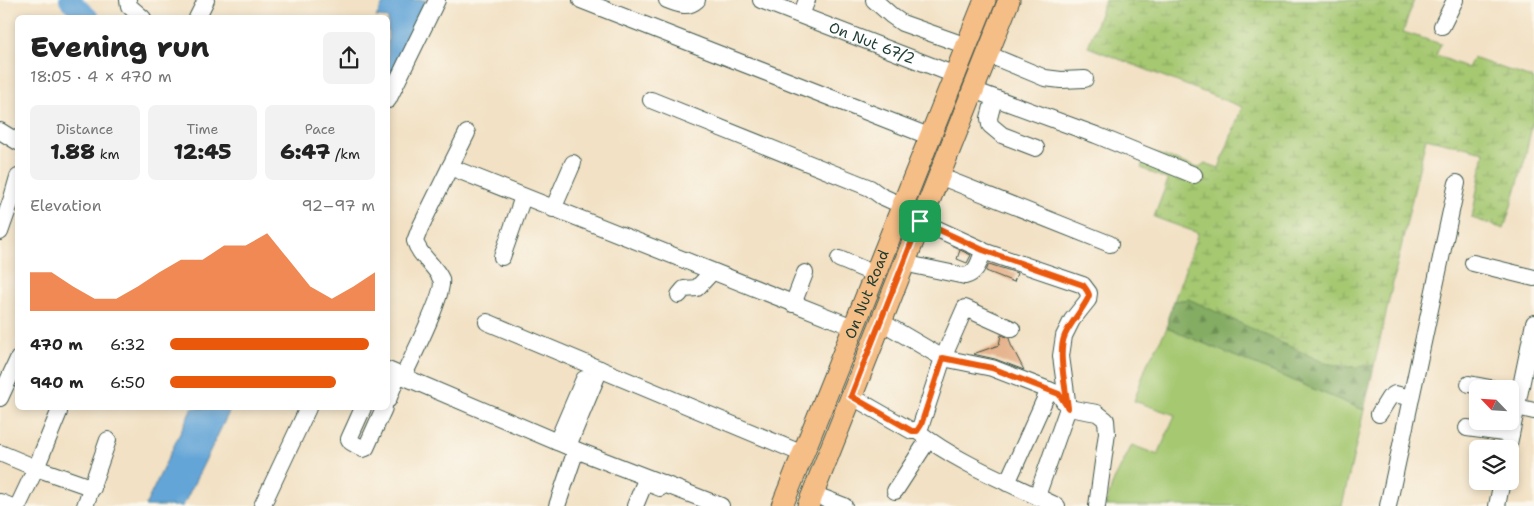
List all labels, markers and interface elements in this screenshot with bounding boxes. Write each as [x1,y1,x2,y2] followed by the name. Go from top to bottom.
[826,17,918,69] street label: On Nut 67/2
[30,28,209,66] text: Evening run
[323,32,375,84] button: share
[30,66,172,87] text: 18:05 · 4 × 470 m
[56,120,114,138] text: Distance
[186,120,219,138] text: Time
[305,120,336,138] text: Pace
[50,138,95,166] text: 1.88
[174,138,231,166] text: 12:45
[280,138,330,166] text: 6:47
[95,145,120,163] text: km
[330,145,360,163] text: /km
[30,195,102,216] text: Elevation
[301,195,375,216] text: 92–97 m
[899,200,941,242] pin
[906,207,934,235] icon: arrive
[840,246,894,342] street label: On Nut Road
[30,334,83,355] text: 470 m
[110,334,146,355] text: 6:32
[30,372,83,393] text: 940 m
[110,372,146,393] text: 6:50
[1469,380,1519,430] north arrow
[1469,380,1519,490] map controls
[1469,440,1519,490] button: layers

